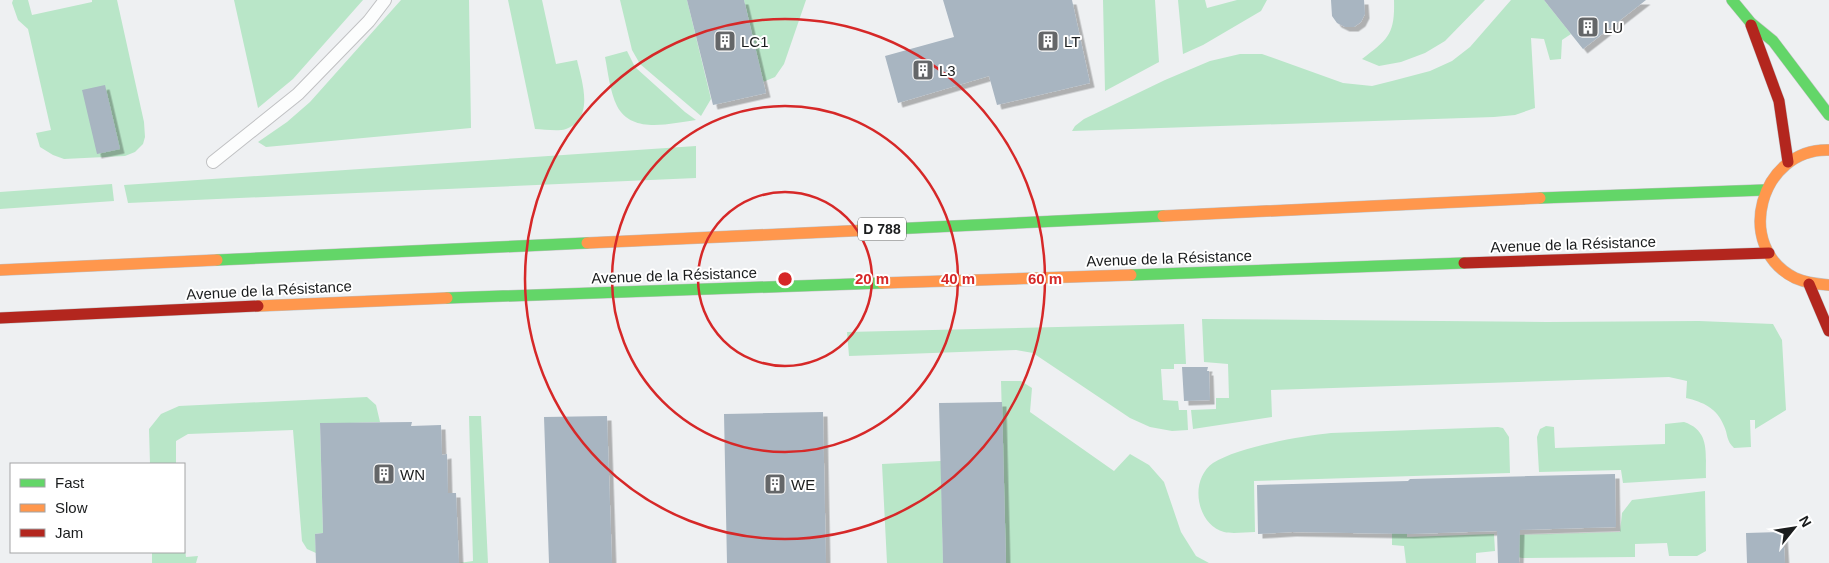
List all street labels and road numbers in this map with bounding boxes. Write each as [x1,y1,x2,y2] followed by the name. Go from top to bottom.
[858,218,906,240] road number: D 788
[1490,233,1656,255] street label: Avenue de la Résistance
[1086,247,1252,269] street label: Avenue de la Résistance
[591,264,757,286] street label: Avenue de la Résistance
[186,277,352,303] street label: Avenue de la Résistance

